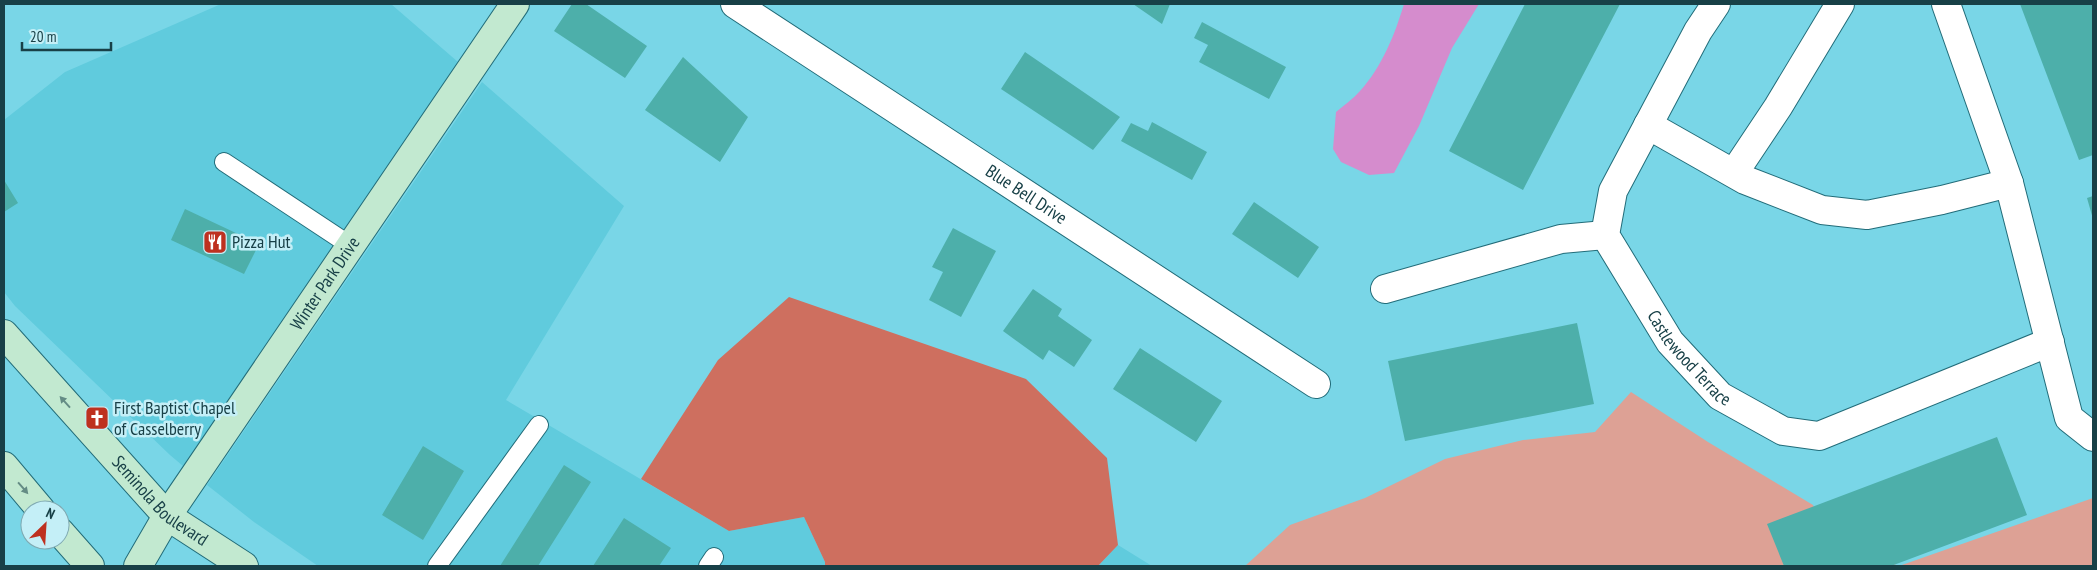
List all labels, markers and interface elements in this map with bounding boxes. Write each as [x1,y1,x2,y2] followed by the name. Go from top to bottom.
[22,20,111,52] scale bar
[30,27,56,46] text: 20 m
[981,159,1072,229] street label: Blue Bell Drive
[202,229,228,255] restaurant icon: Pizza Hut
[232,230,290,253] place label: Pizza Hut
[285,232,364,334] street label: Winter Park Drive
[1642,306,1735,411] street label: Castlewood Terrace
[59,395,70,408] one-way arrow
[114,396,236,440] place label: First Baptist Chapel of Casselberry
[84,405,110,431] church icon: First Baptist Chapel of Casselberry
[107,450,213,551] street label: Seminola Boulevard
[17,482,28,495] one-way arrow
[20,500,70,550] north arrow
[43,503,58,523] text: N

